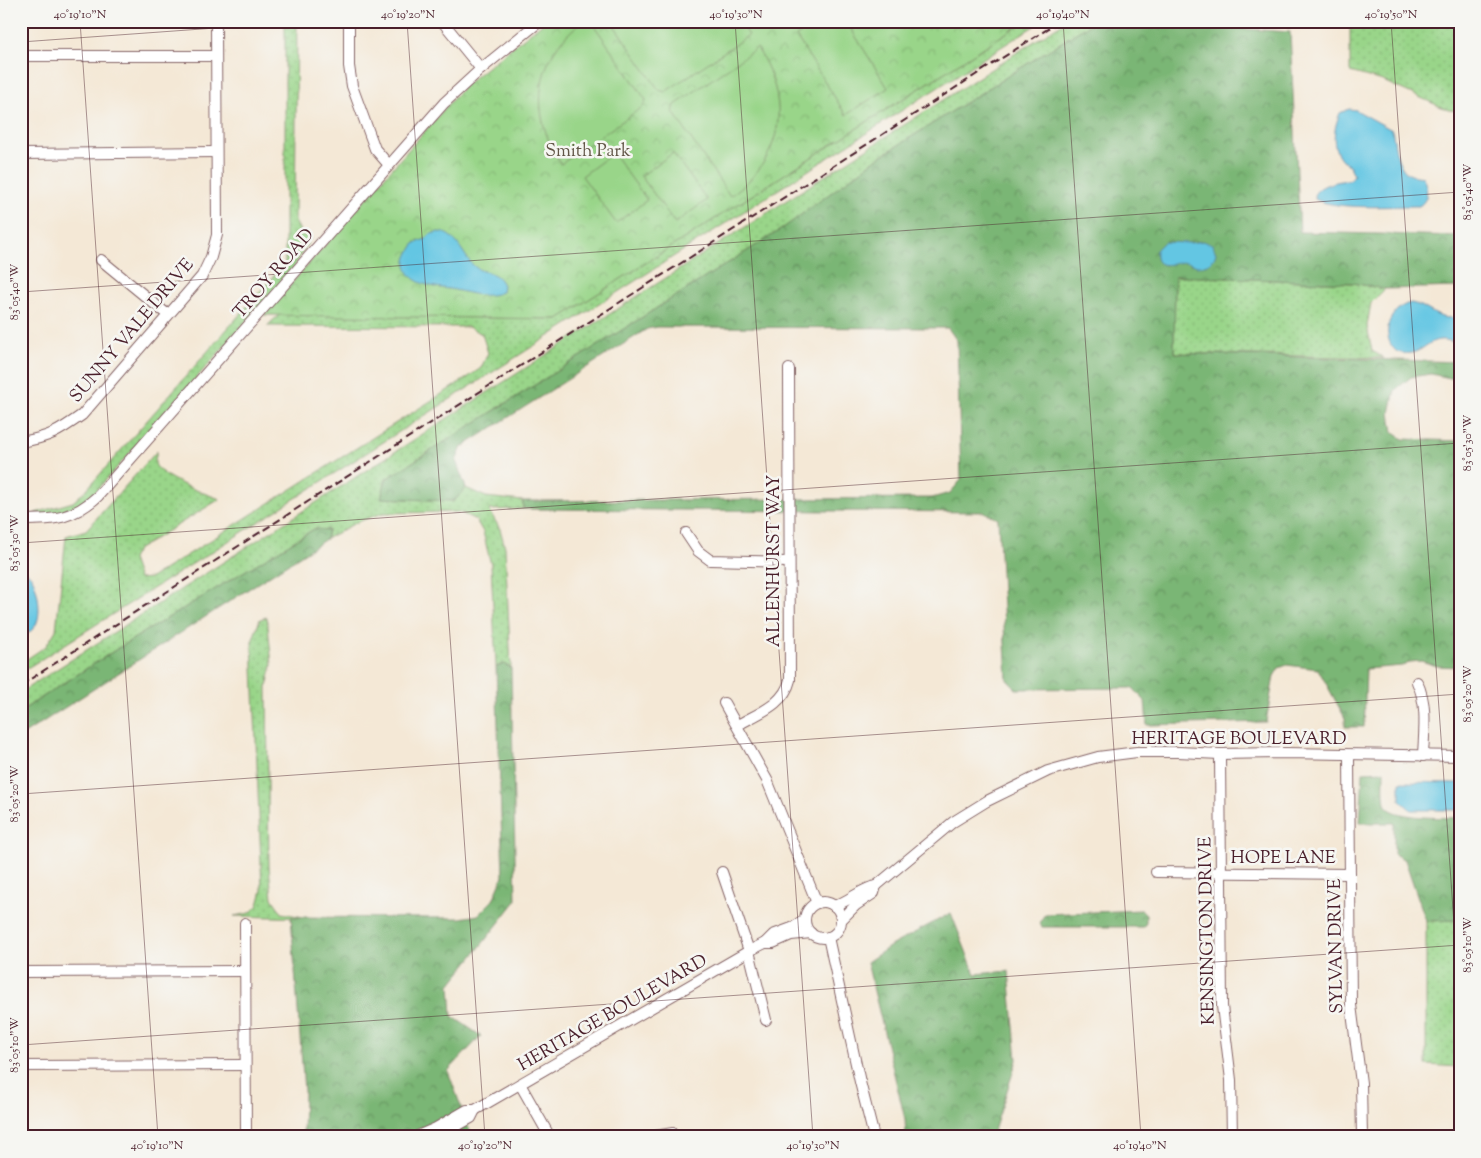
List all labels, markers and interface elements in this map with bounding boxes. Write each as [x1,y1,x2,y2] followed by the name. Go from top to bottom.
[54,6,107,24] text: 40°19'10"N
[381,6,435,24] text: 40°19'20"N
[709,6,763,24] text: 40°19'30"N
[1036,6,1090,24] text: 40°19'40"N
[1365,6,1418,24] text: 40°19'50"N
[545,139,631,165] park label: Smith Park
[1459,163,1477,220] text: 83°05'40"W
[228,223,321,325] street label: TROY ROAD
[64,253,201,409] street label: SUNNY VALE DRIVE
[6,263,24,320] text: 83°05'40"W
[1459,414,1477,471] text: 83°05'30"W
[762,475,788,647] street label: ALLENHURST WAY
[6,514,24,571] text: 83°05'30"W
[1459,665,1477,723] text: 83°05'20"W
[1131,727,1347,753] street label: HERITAGE BOULEVARD
[6,765,24,823] text: 83°05'20"W
[1193,836,1223,1025] street label: KENSINGTON DRIVE
[1230,846,1336,872] street label: HOPE LANE
[1323,878,1351,1014] street label: SYLVAN DRIVE
[1459,916,1477,973] text: 83°05'10"W
[513,949,713,1079] street label: HERITAGE BOULEVARD
[6,1016,24,1073] text: 83°05'10"W
[131,1137,184,1155] text: 40°19'10"N
[458,1137,512,1155] text: 40°19'20"N
[786,1137,840,1155] text: 40°19'30"N
[1113,1137,1167,1155] text: 40°19'40"N

